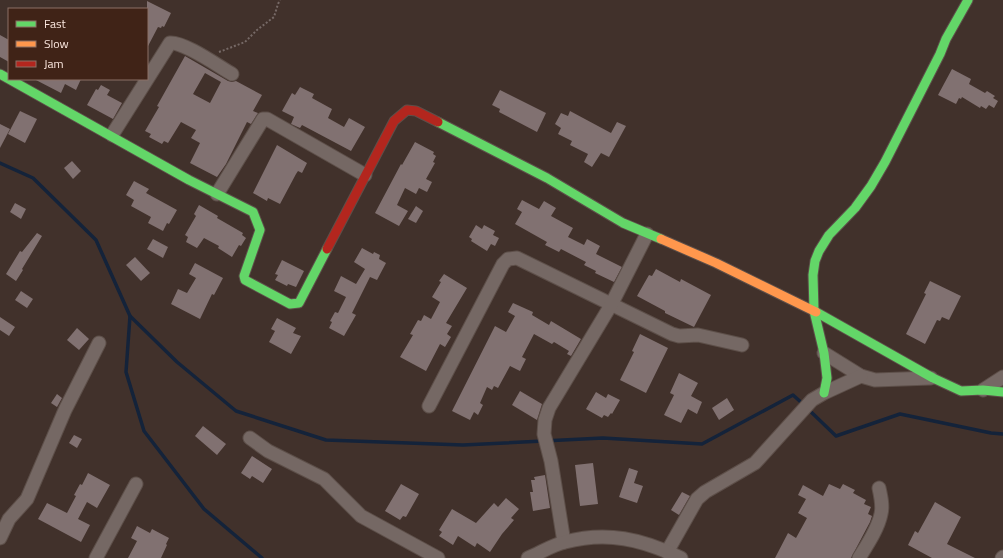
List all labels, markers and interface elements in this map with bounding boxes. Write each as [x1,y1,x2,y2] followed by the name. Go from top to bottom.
[8,8,148,80] legend
[44,14,67,33] text: Fast
[44,34,69,53] text: Slow
[44,54,64,73] text: Jam

